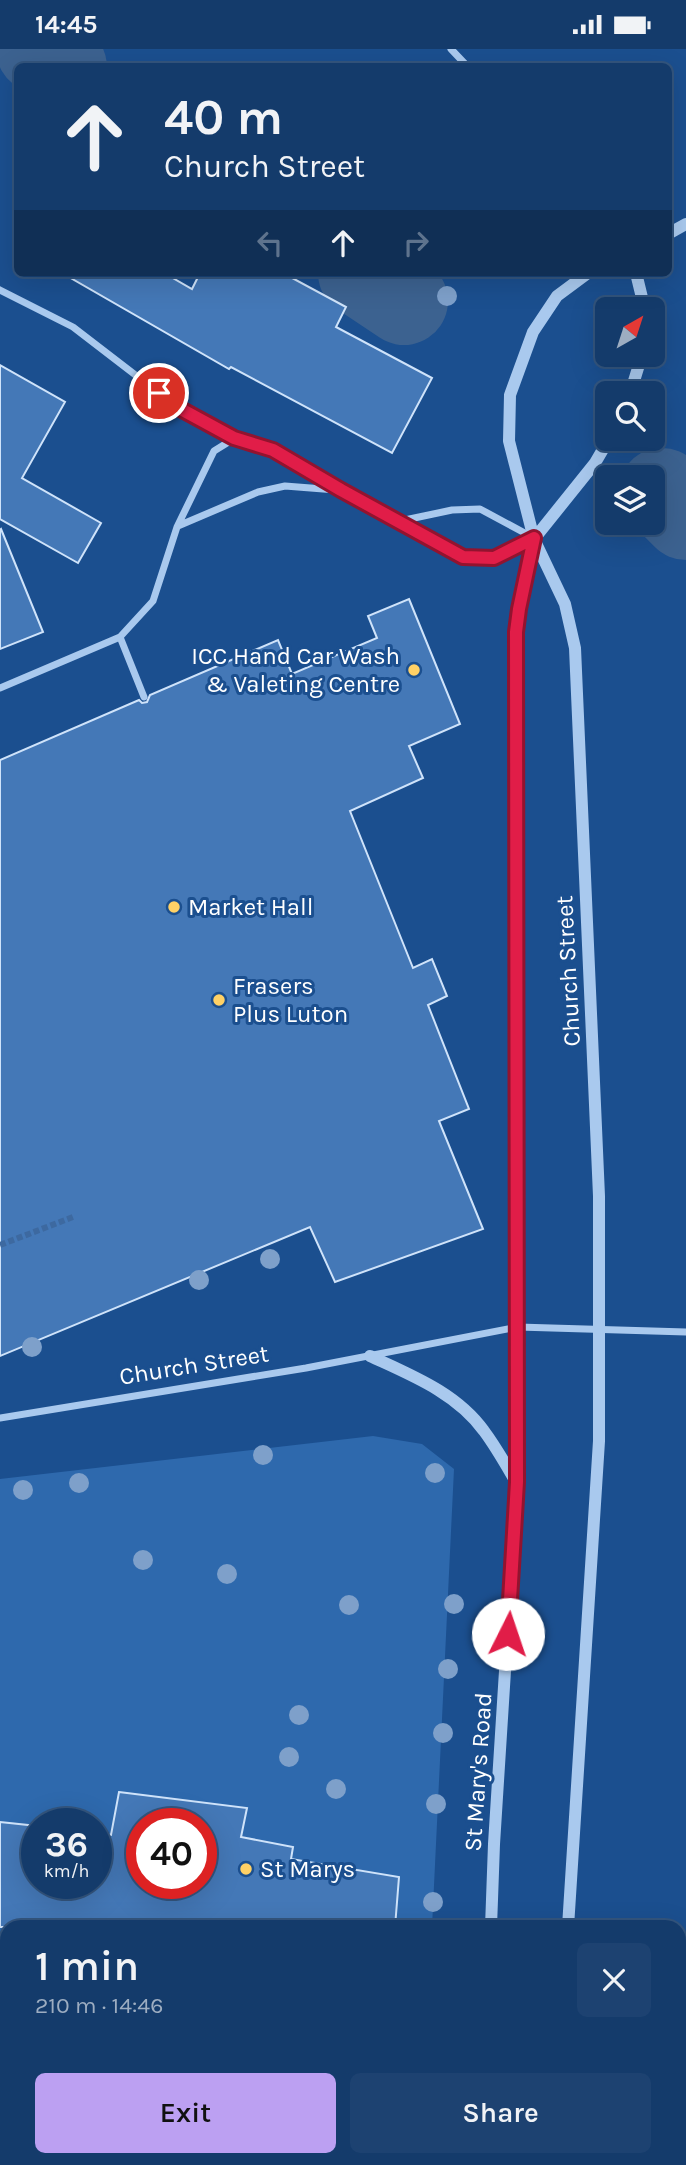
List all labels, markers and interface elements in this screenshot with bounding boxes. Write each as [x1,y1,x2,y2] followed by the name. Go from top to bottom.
[35,9,97,40] text: 14:45
[164,89,283,146] text: 40 m
[49,91,140,182] icon: ahead
[164,148,365,185] text: Church Street
[251,224,289,262] icon: left
[324,224,362,262] icon: ahead
[397,224,435,262] icon: right
[595,297,665,367] north arrow
[595,297,665,535] map controls
[129,363,189,423] pin
[140,374,178,412] icon: arrive
[595,381,665,451] button: search
[595,465,665,535] button: layers
[191,642,400,698] place label: ICC Hand Car Wash & Valeting Centre
[406,662,422,678] marker: ICC Hand Car Wash & Valeting Centre
[188,893,314,921] place label: Market Hall
[550,895,586,1047] street label: Church Street
[166,899,182,915] marker: Market Hall
[233,972,348,1028] place label: Frasers Plus Luton
[211,992,227,1008] marker: Frasers Plus Luton
[117,1339,271,1391] street label: Church Street
[471,1597,545,1671] position arrow
[458,1691,498,1853] street label: St Mary's Road
[126,1808,217,1899] speed limit sign: 40
[45,1824,88,1865] text: 36
[260,1855,355,1883] place label: St Marys
[44,1860,89,1882] text: km/h
[238,1861,254,1877] marker: St Marys
[35,1941,139,1991] text: 1 min
[577,1943,651,2017] button: close
[35,1992,163,2019] text: 210 m · 14:46
[35,2073,336,2153] button: Exit
[350,2073,651,2153] button: Share

